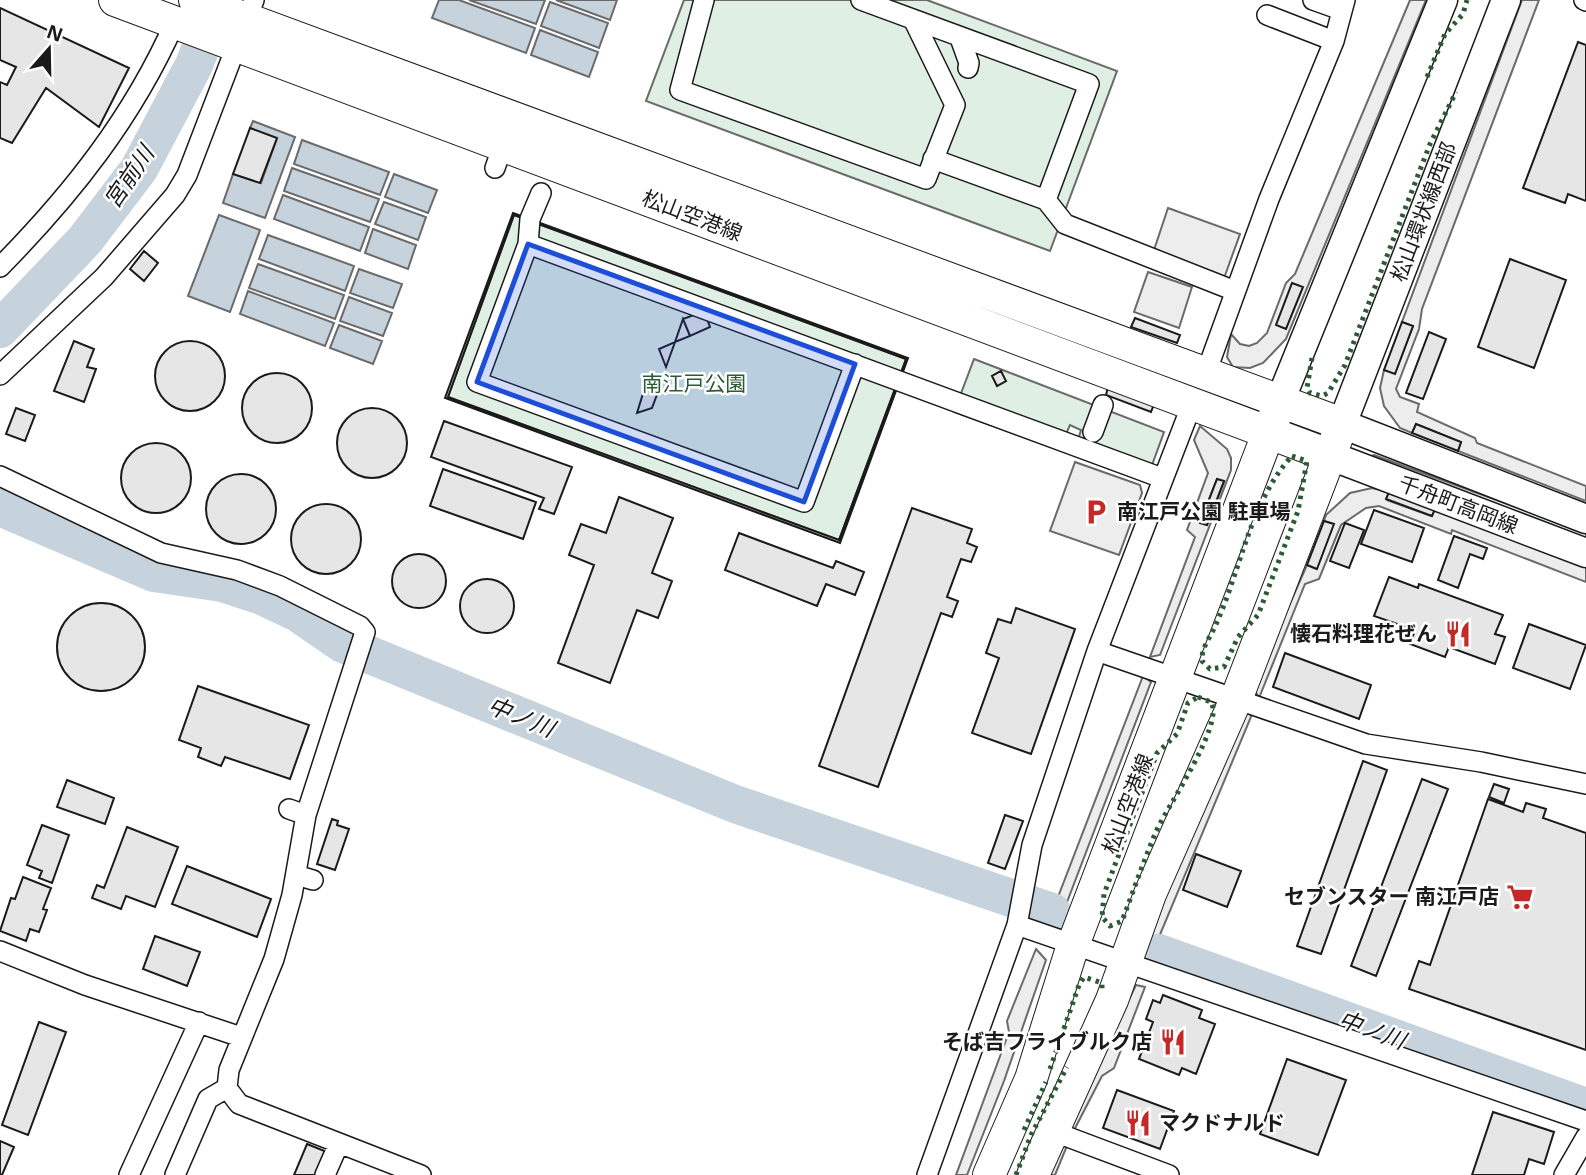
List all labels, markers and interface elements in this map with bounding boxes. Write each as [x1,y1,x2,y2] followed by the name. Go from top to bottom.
[14,14,84,84] north arrow
[43,18,67,48] text: N
[96,136,162,214] water label: 宮前川
[1384,138,1462,285] street label: 松山環状線西部
[638,183,746,247] street label: 松山空港線
[642,369,747,397] park label: 南江戸公園
[1395,468,1522,540] street label: 千舟町高岡線
[1081,497,1111,527] parking icon: 南江戸公園 駐車場
[1117,497,1290,525] place label: 南江戸公園 駐車場
[1290,619,1437,647] place label: 懐石料理花ぜん
[1443,619,1473,649] restaurant icon: 懐石料理花ぜん
[483,688,562,745] water label: 中ノ川
[1095,750,1159,858] street label: 松山空港線
[1284,882,1499,910] place label: セブンスター 南江戸店
[1505,882,1535,912] supermarket icon: セブンスター 南江戸店
[1334,1002,1413,1057] water label: 中ノ川
[942,1027,1152,1055] place label: そば吉フライブルク店
[1158,1027,1188,1057] restaurant icon: そば吉フライブルク店
[1123,1108,1153,1138] restaurant icon: マクドナルド
[1159,1108,1285,1136] place label: マクドナルド

